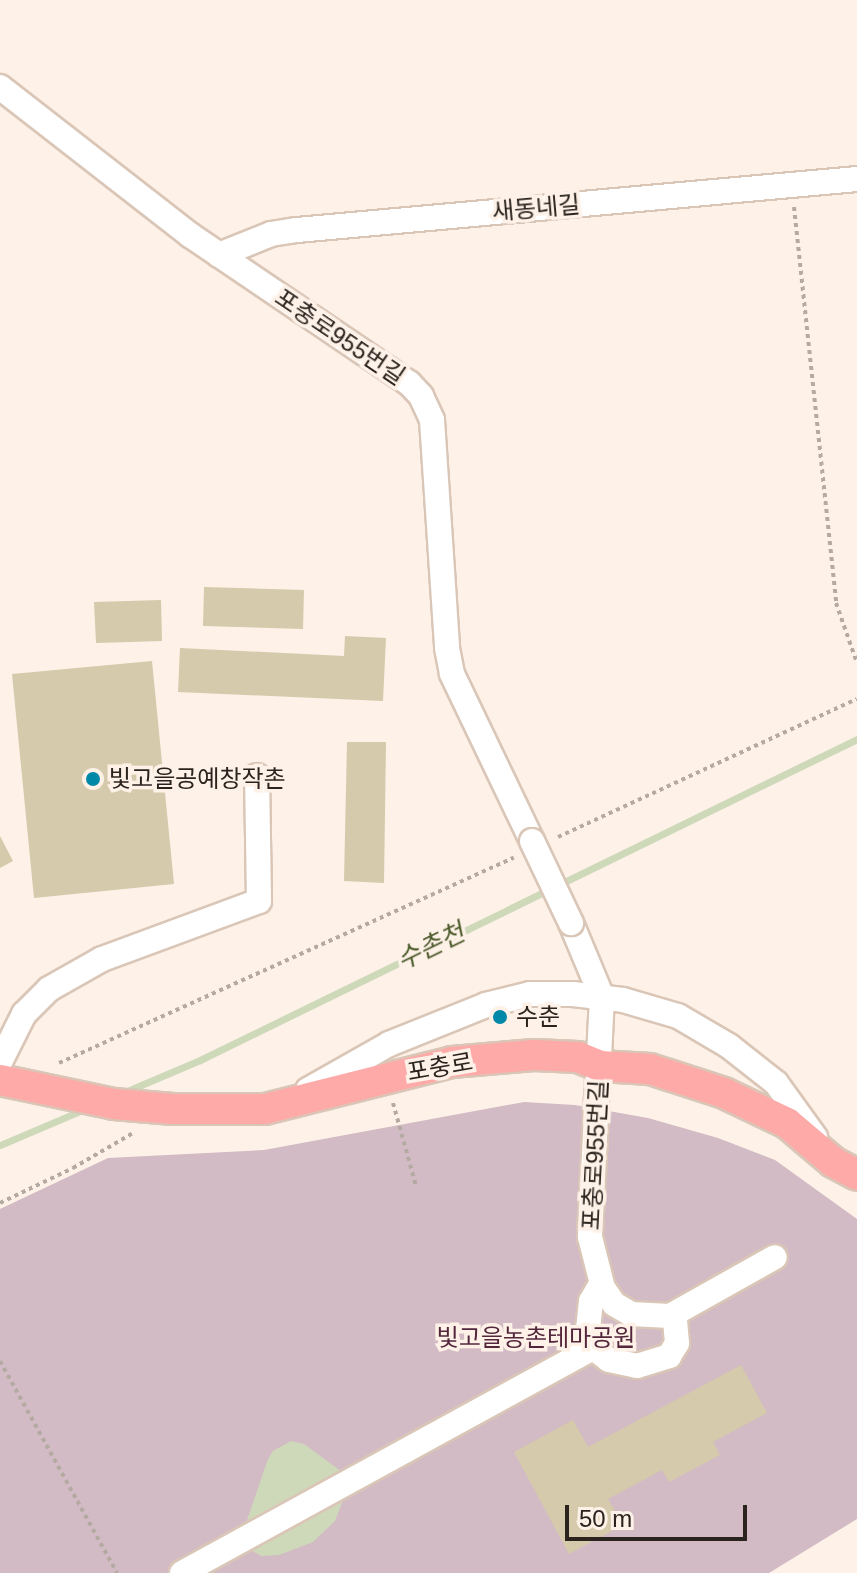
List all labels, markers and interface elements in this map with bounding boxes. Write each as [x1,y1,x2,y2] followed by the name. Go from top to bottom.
[491,190,581,226] street label: 새동네길
[270,283,410,391] street label: 포충로955번길
[109,765,286,793] place label: 빛고을공예창작촌
[84,770,102,788] marker: 빛고을공예창작촌
[392,917,470,977] water label: 수촌천
[516,1003,560,1031] place label: 수춘
[491,1008,509,1026] marker: 수춘
[405,1047,475,1087] street label: 포충로
[577,1079,613,1231] street label: 포충로955번길
[437,1324,635,1352] park label: 빛고을농촌테마공원
[569,1489,751,1539] scale bar
[579,1505,632,1532] text: 50 m

